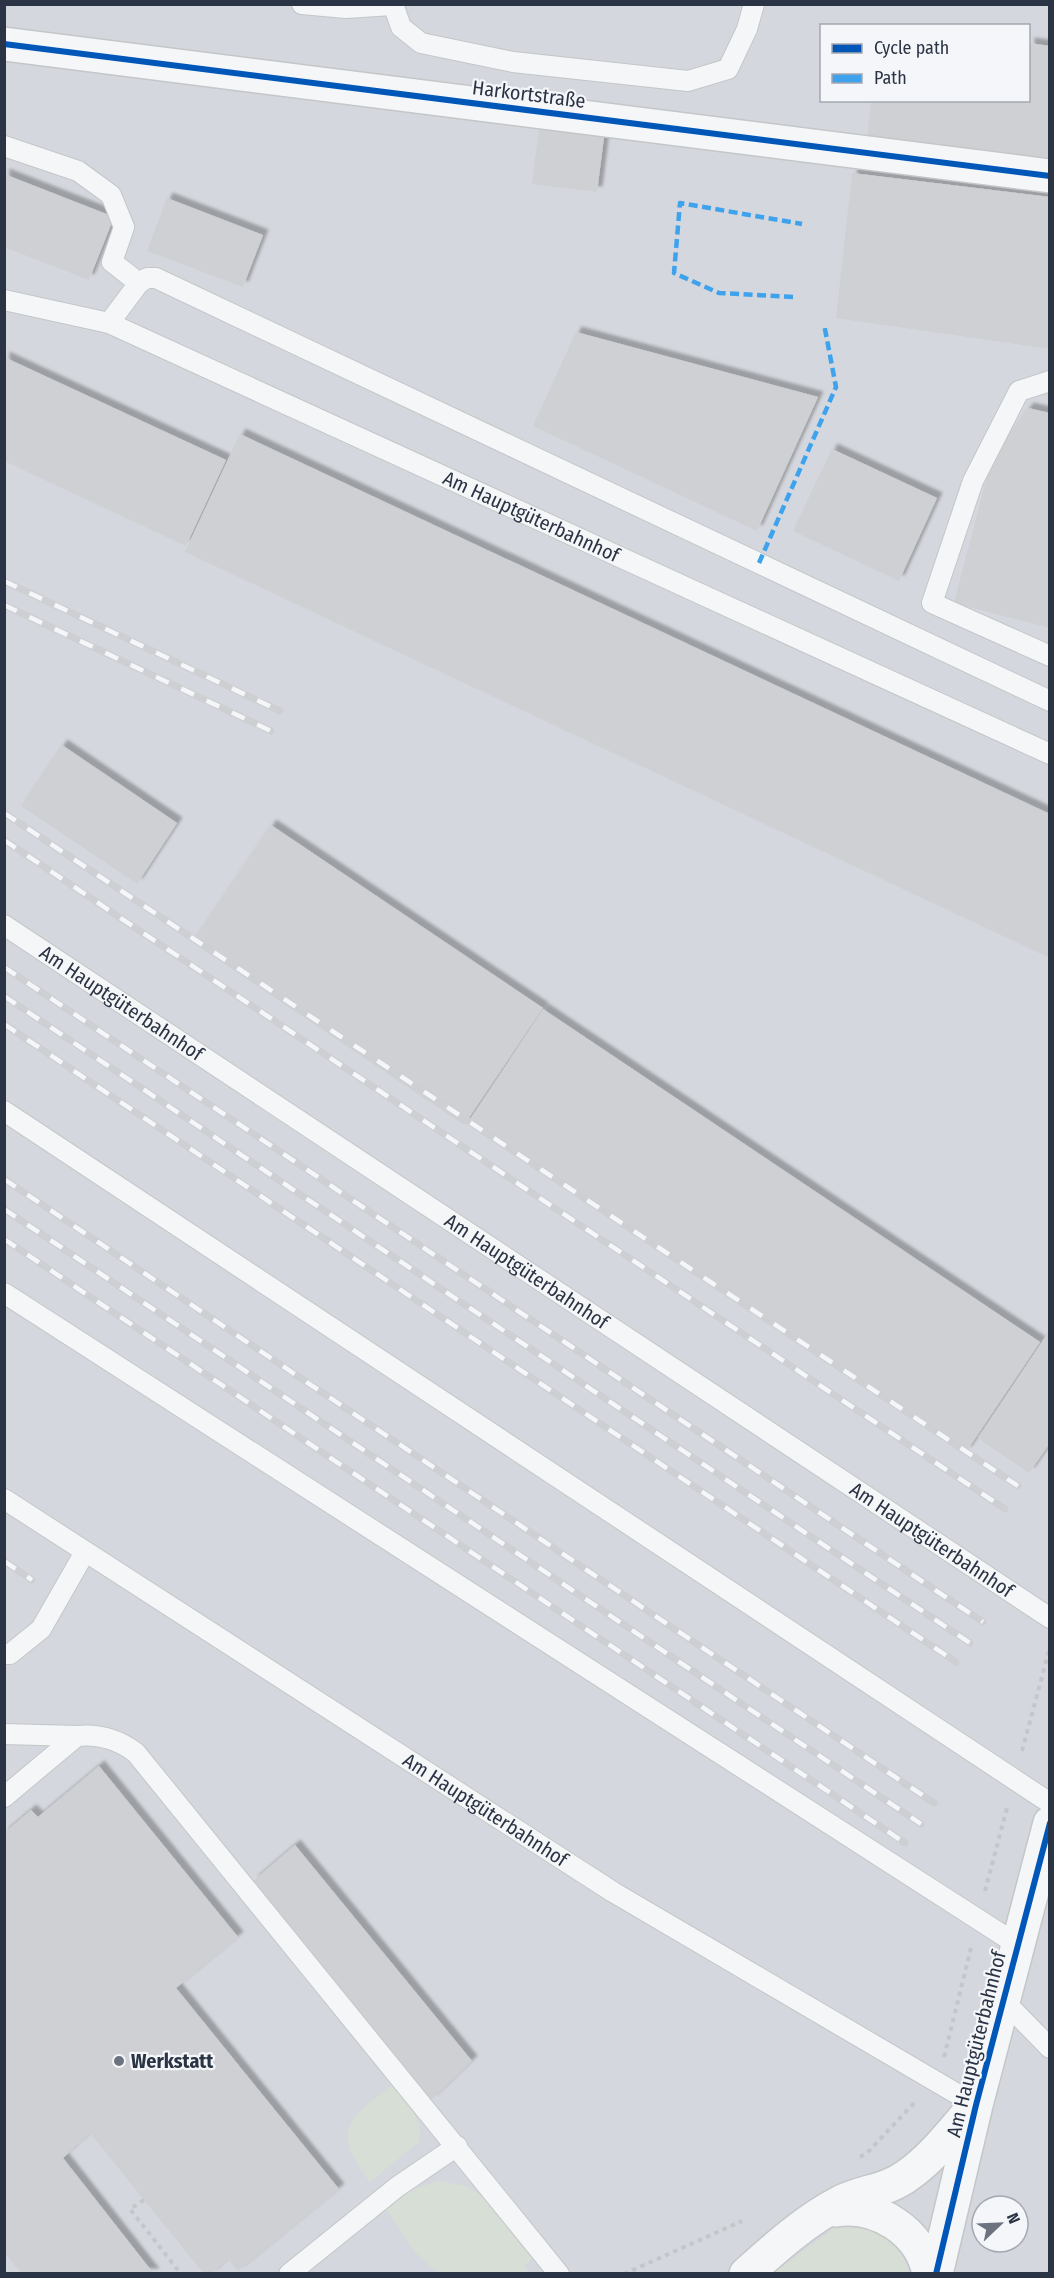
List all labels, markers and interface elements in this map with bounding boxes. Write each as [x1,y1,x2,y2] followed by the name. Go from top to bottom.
[820,24,1030,102] legend
[874,37,949,59] text: Cycle path
[874,67,907,89] text: Path
[471,75,587,113] street label: Harkortstraße
[439,466,625,568] street label: Am Hauptgüterbahnhof
[35,940,209,1067] street label: Am Hauptgüterbahnhof
[440,1208,615,1335] street label: Am Hauptgüterbahnhof
[845,1477,1020,1604] street label: Am Hauptgüterbahnhof
[399,1748,574,1873] street label: Am Hauptgüterbahnhof
[941,1947,1011,2140] street label: Am Hauptgüterbahnhof
[131,2049,214,2073] place label: Werkstatt
[112,2054,126,2068] marker: Werkstatt
[970,2194,1030,2254] north arrow
[1003,2210,1024,2226] text: N

